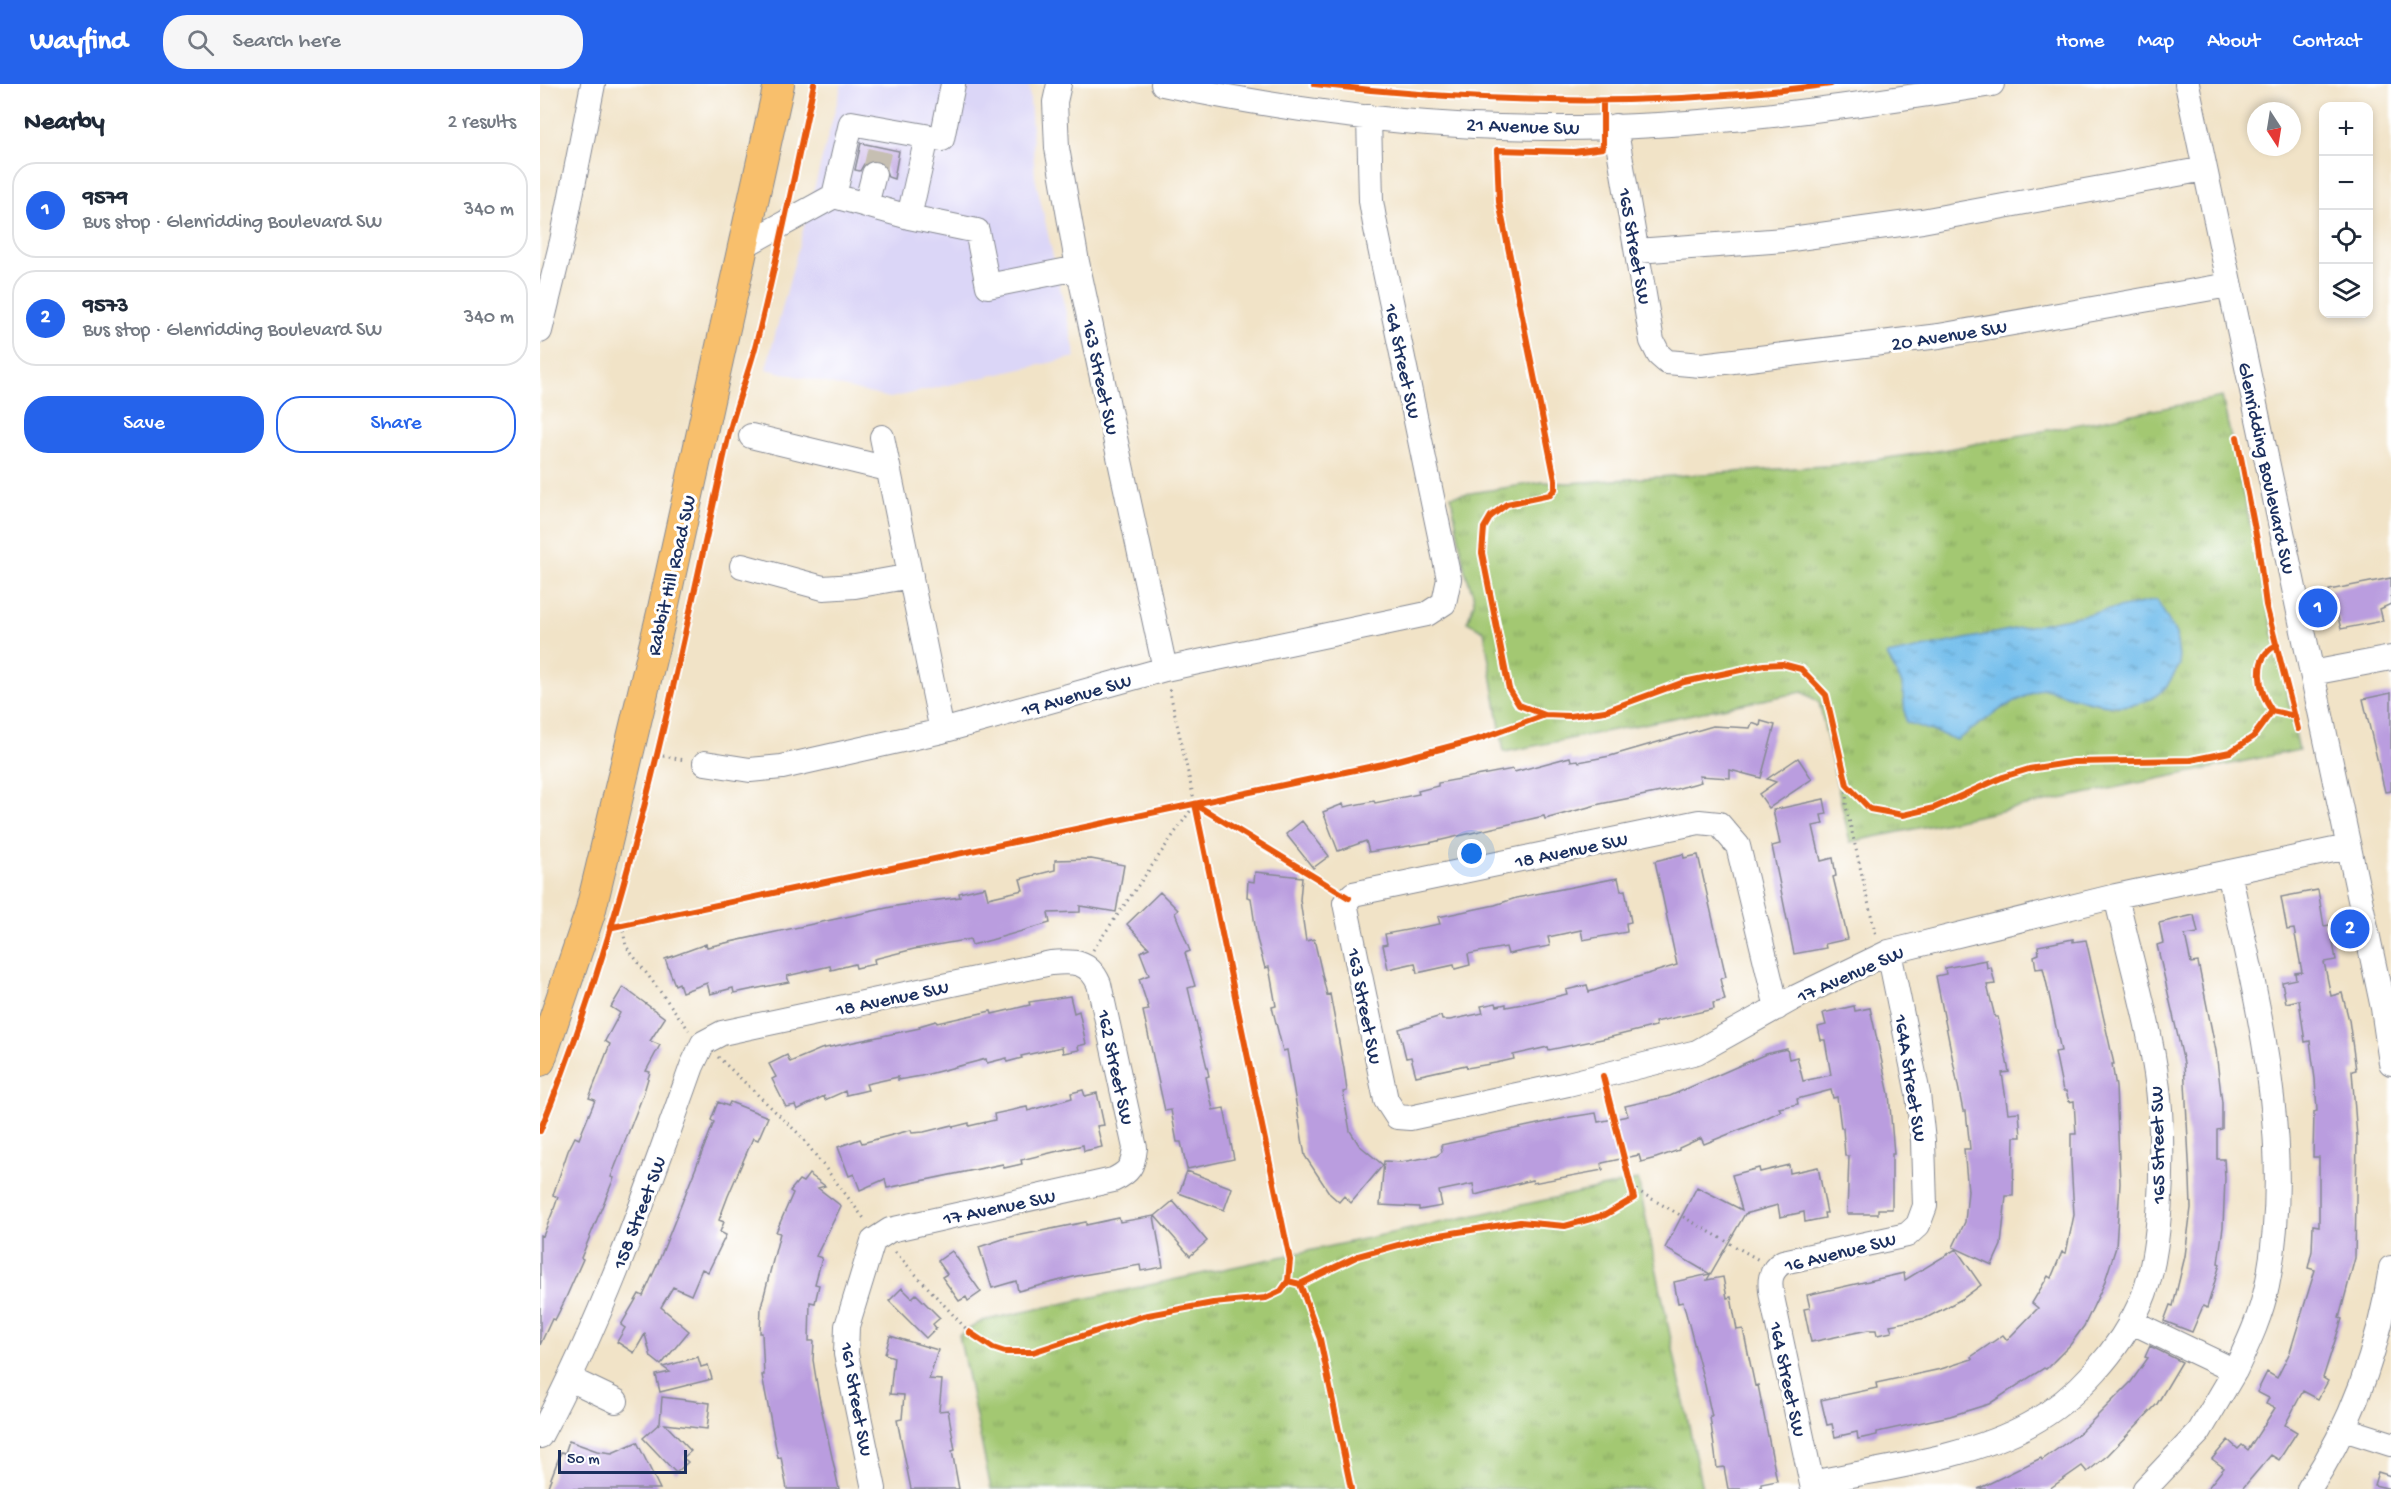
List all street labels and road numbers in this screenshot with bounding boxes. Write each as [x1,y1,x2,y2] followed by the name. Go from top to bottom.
[1466,115,1580,142] street label: 21 Avenue SW
[1611,186,1654,307] street label: 165 Street SW
[1377,301,1424,421] street label: 164 Street SW
[1075,317,1122,438] street label: 163 Street SW
[1890,317,2009,358] street label: 20 Avenue SW
[2231,361,2298,577] street label: Glenridding Boulevard SW
[644,493,703,658] street label: Rabbit Hill Road SW
[1018,671,1135,724] street label: 19 Avenue SW
[1512,829,1630,876] street label: 18 Avenue SW
[1794,942,1908,1010] street label: 17 Avenue SW
[1340,946,1385,1067] street label: 163 Street SW
[833,977,951,1024] street label: 18 Avenue SW
[1090,1007,1137,1127] street label: 162 Street SW
[1887,1012,1930,1144] street label: 164A Street SW
[2147,1086,2172,1205] street label: 165 Street SW
[609,1154,673,1274] street label: 158 Street SW
[940,1186,1058,1233] street label: 17 Avenue SW
[1782,1229,1899,1280] street label: 16 Avenue SW
[1762,1319,1809,1439] street label: 164 Street SW
[833,1340,876,1458] street label: 161 Street SW

